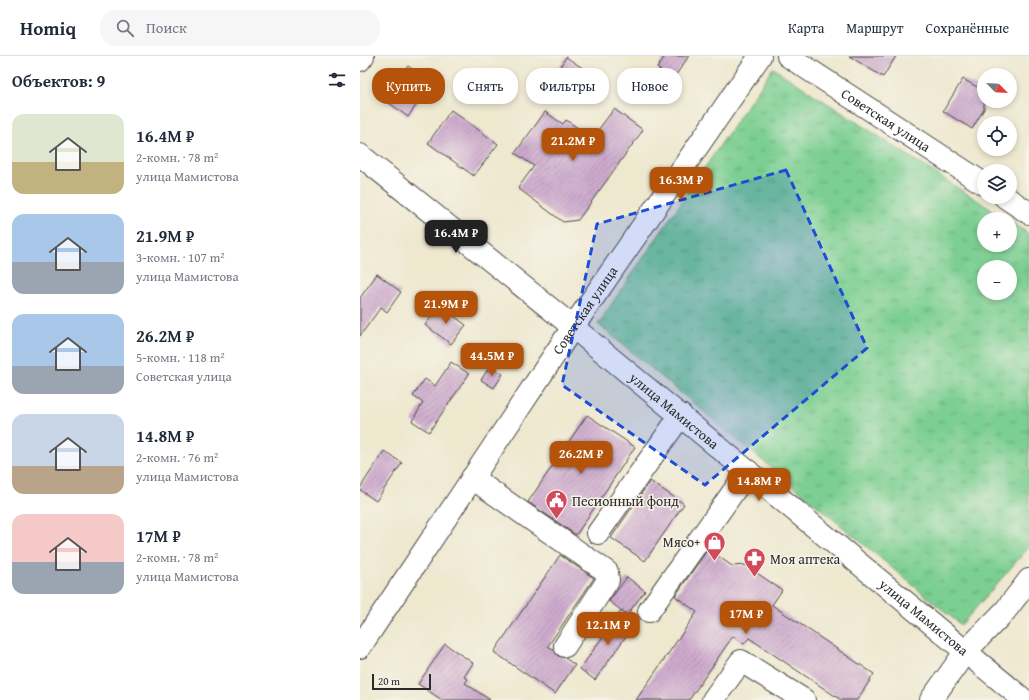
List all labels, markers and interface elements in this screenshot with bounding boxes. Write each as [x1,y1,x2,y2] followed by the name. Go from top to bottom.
[100,10,380,46] search box
[20,14,76,42] text: Homiq
[114,17,136,39] icon: search
[146,17,187,38] text: Поиск
[788,18,824,38] text: Карта
[846,18,904,38] text: Маршрут
[926,18,1009,38] text: Сохранённые
[12,68,105,93] text: Объектов: 9
[372,68,445,104] chip: Купить
[453,68,518,104] chip: Снять
[526,68,609,104] chip: Фильтры
[617,68,682,104] chip: Новое
[977,68,1017,108] north arrow
[977,68,1017,300] map controls
[326,69,348,91] icon: filters
[837,83,935,157] street label: Советская улица
[977,116,1017,156] button: locate
[136,123,194,148] text: 16.4M ₽
[536,128,610,162] pin: 21.2M ₽
[44,130,92,178] icon: home
[551,131,595,150] text: 21.2M ₽
[136,148,218,167] text: 2-комн. · 78 m²
[977,164,1017,204] button: layers
[136,167,239,186] text: улица Мамистова
[644,167,718,201] pin: 16.3M ₽
[659,170,703,189] text: 16.3M ₽
[977,212,1017,252] button: +
[419,220,493,254] pin: 16.4M ₽
[136,223,194,248] text: 21.9M ₽
[434,223,478,242] text: 16.4M ₽
[44,230,92,278] icon: home
[136,248,225,267] text: 3-комн. · 107 m²
[977,260,1017,300] button: −
[547,262,622,358] street label: Советская улица
[136,267,239,286] text: улица Мамистова
[409,291,483,325] pin: 21.9M ₽
[424,294,468,313] text: 21.9M ₽
[136,323,194,348] text: 26.2M ₽
[44,330,92,378] icon: home
[455,343,529,377] pin: 44.5M ₽
[470,346,514,365] text: 44.5M ₽
[136,348,225,367] text: 5-комн. · 118 m²
[136,367,232,386] text: Советская улица
[624,367,723,454] street label: улица Мамистова
[136,423,194,448] text: 14.8M ₽
[44,430,92,478] icon: home
[544,441,618,475] pin: 26.2M ₽
[559,444,603,463] text: 26.2M ₽
[136,448,218,467] text: 2-комн. · 76 m²
[136,467,239,486] text: улица Мамистова
[722,468,796,502] pin: 14.8M ₽
[737,471,781,490] text: 14.8M ₽
[543,488,569,521] public building icon: Песионный фонд
[572,491,679,511] place label: Песионный фонд
[136,523,181,548] text: 17M ₽
[702,529,728,562] shop icon: Мясо+
[44,530,92,578] icon: home
[663,532,700,552] place label: Мясо+
[742,546,768,579] pharmacy icon: Моя аптека
[136,548,218,567] text: 2-комн. · 78 m²
[770,549,841,569] place label: Моя аптека
[136,567,239,586] text: улица Мамистова
[874,574,973,660] street label: улица Мамистова
[718,601,774,635] pin: 17M ₽
[729,604,763,623] text: 17M ₽
[571,612,645,646] pin: 12.1M ₽
[586,615,630,634] text: 12.1M ₽
[372,672,431,691] scale bar
[378,673,400,689] text: 20 m

